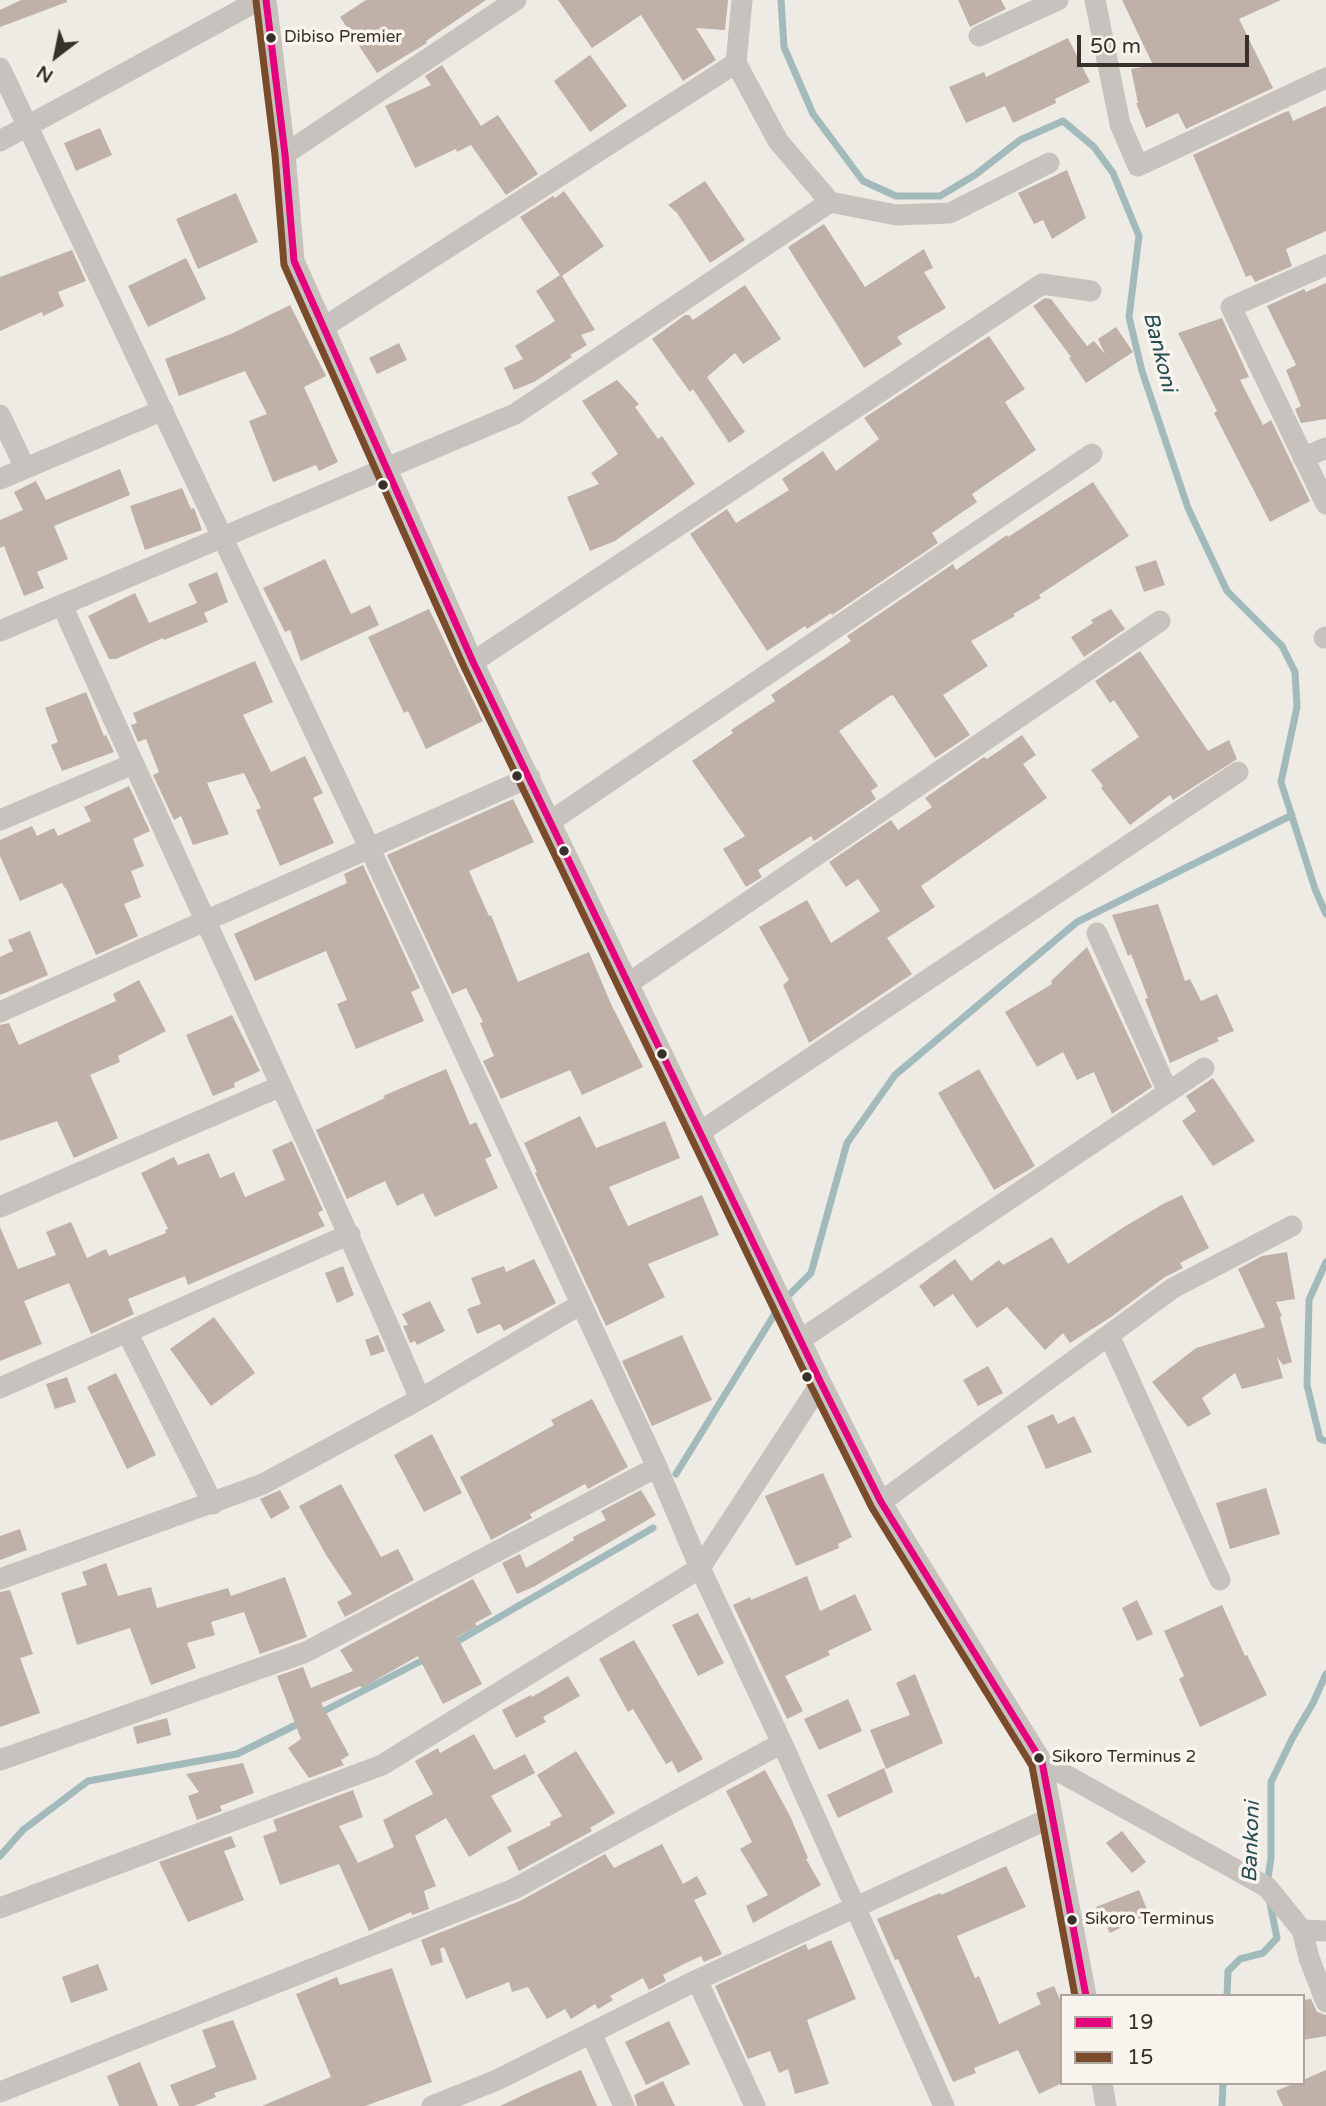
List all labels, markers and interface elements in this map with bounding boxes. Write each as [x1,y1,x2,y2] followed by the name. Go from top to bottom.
[21,21,91,91] north arrow
[1081,21,1252,65] scale bar
[284,28,402,48] place label: Dibiso Premier
[264,31,278,45] marker: Dibiso Premier
[1090,34,1141,59] text: 50 m
[33,60,57,87] text: N
[1137,310,1181,394] water label: Bankoni
[376,478,390,492] unlabelled marker
[510,769,524,783] unlabelled marker
[557,844,571,858] unlabelled marker
[655,1047,669,1061] unlabelled marker
[800,1370,814,1384] unlabelled marker
[1052,1748,1196,1768] place label: Sikoro Terminus 2
[1032,1751,1046,1765] marker: Sikoro Terminus 2
[1238,1801,1266,1883] water label: Bankoni
[1085,1910,1214,1930] place label: Sikoro Terminus
[1065,1913,1079,1927] marker: Sikoro Terminus
[1060,1994,1305,2085] legend
[1127,2010,1153,2035] text: 19
[1127,2045,1153,2070] text: 15

